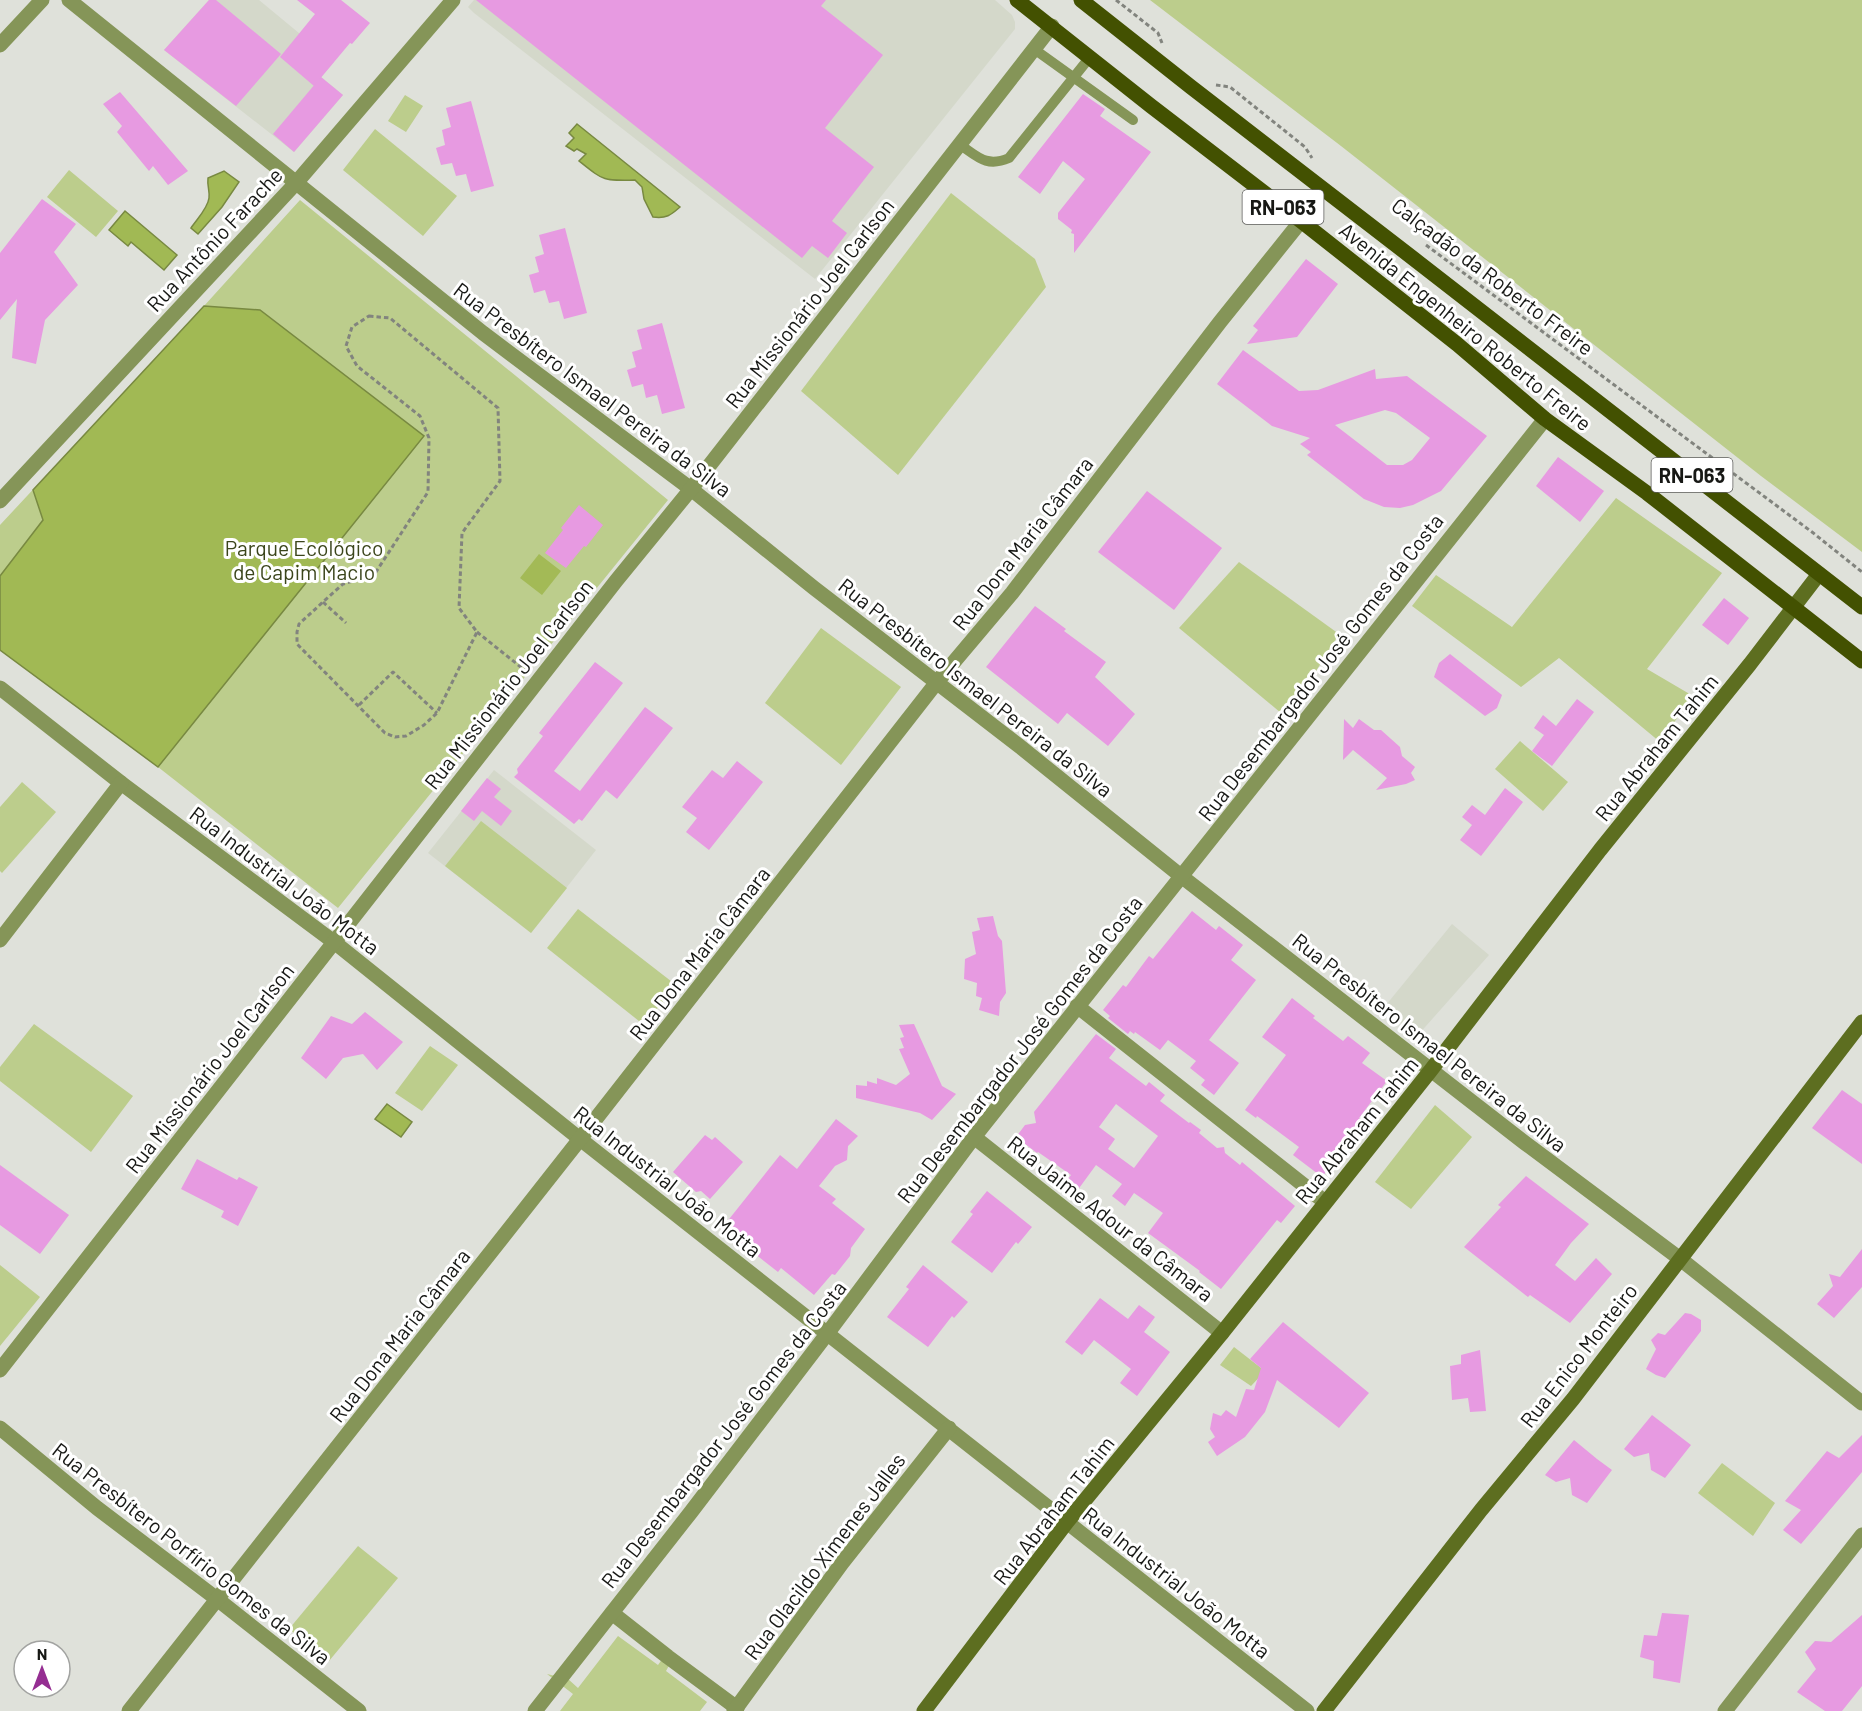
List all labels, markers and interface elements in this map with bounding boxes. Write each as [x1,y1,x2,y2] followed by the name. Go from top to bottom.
[141,162,287,316] street label: Rua Antônio Farache
[1242,190,1324,224] road number: RN-063
[1387,192,1599,360] street label: Calçadão da Roberto Freire
[719,193,899,413] street label: Rua Missionário Joel Carlson
[1335,217,1597,435] street label: Avenida Engenheiro Roberto Freire
[449,276,737,502] street label: Rua Presbítero Ismael Pereira da Silva
[947,451,1097,635] street label: Rua Dona Maria Câmara
[1652,458,1732,492] road number: RN-063
[1192,508,1448,826] street label: Rua Desembargador José Gomes da Costa
[225,535,383,584] park label: Parque Ecológico de Capim Macio
[834,572,1118,802] street label: Rua Presbítero Ismael Pereira da Silva
[418,574,598,794] street label: Rua Missionário Joel Carlson
[1589,669,1723,825] street label: Rua Abraham Tahim
[185,801,385,959] street label: Rua Industrial João Motta
[624,861,774,1045] street label: Rua Dona Maria Câmara
[891,890,1147,1208] street label: Rua Desembargador José Gomes da Costa
[1288,927,1572,1157] street label: Rua Presbítero Ismael Pereira da Silva
[119,958,299,1178] street label: Rua Missionário Joel Carlson
[1289,1052,1423,1208] street label: Rua Abraham Tahim
[569,1100,767,1262] street label: Rua Industrial João Motta
[1003,1130,1219,1306] street label: Rua Jaime Adour da Câmara
[324,1243,474,1427] street label: Rua Dona Maria Câmara
[595,1275,851,1593] street label: Rua Desembargador José Gomes da Costa
[1514,1278,1642,1432] street label: Rua Enico Monteiro
[987,1431,1119,1589] street label: Rua Abraham Tahim
[48,1437,336,1669] street label: Rua Presbítero Porfírio Gomes da Silva
[738,1448,910,1664] street label: Rua Olacildo Ximenes Jalles
[1078,1501,1276,1663] street label: Rua Industrial João Motta
[12,1639,72,1699] north arrow
[37,1644,47,1663] text: N

